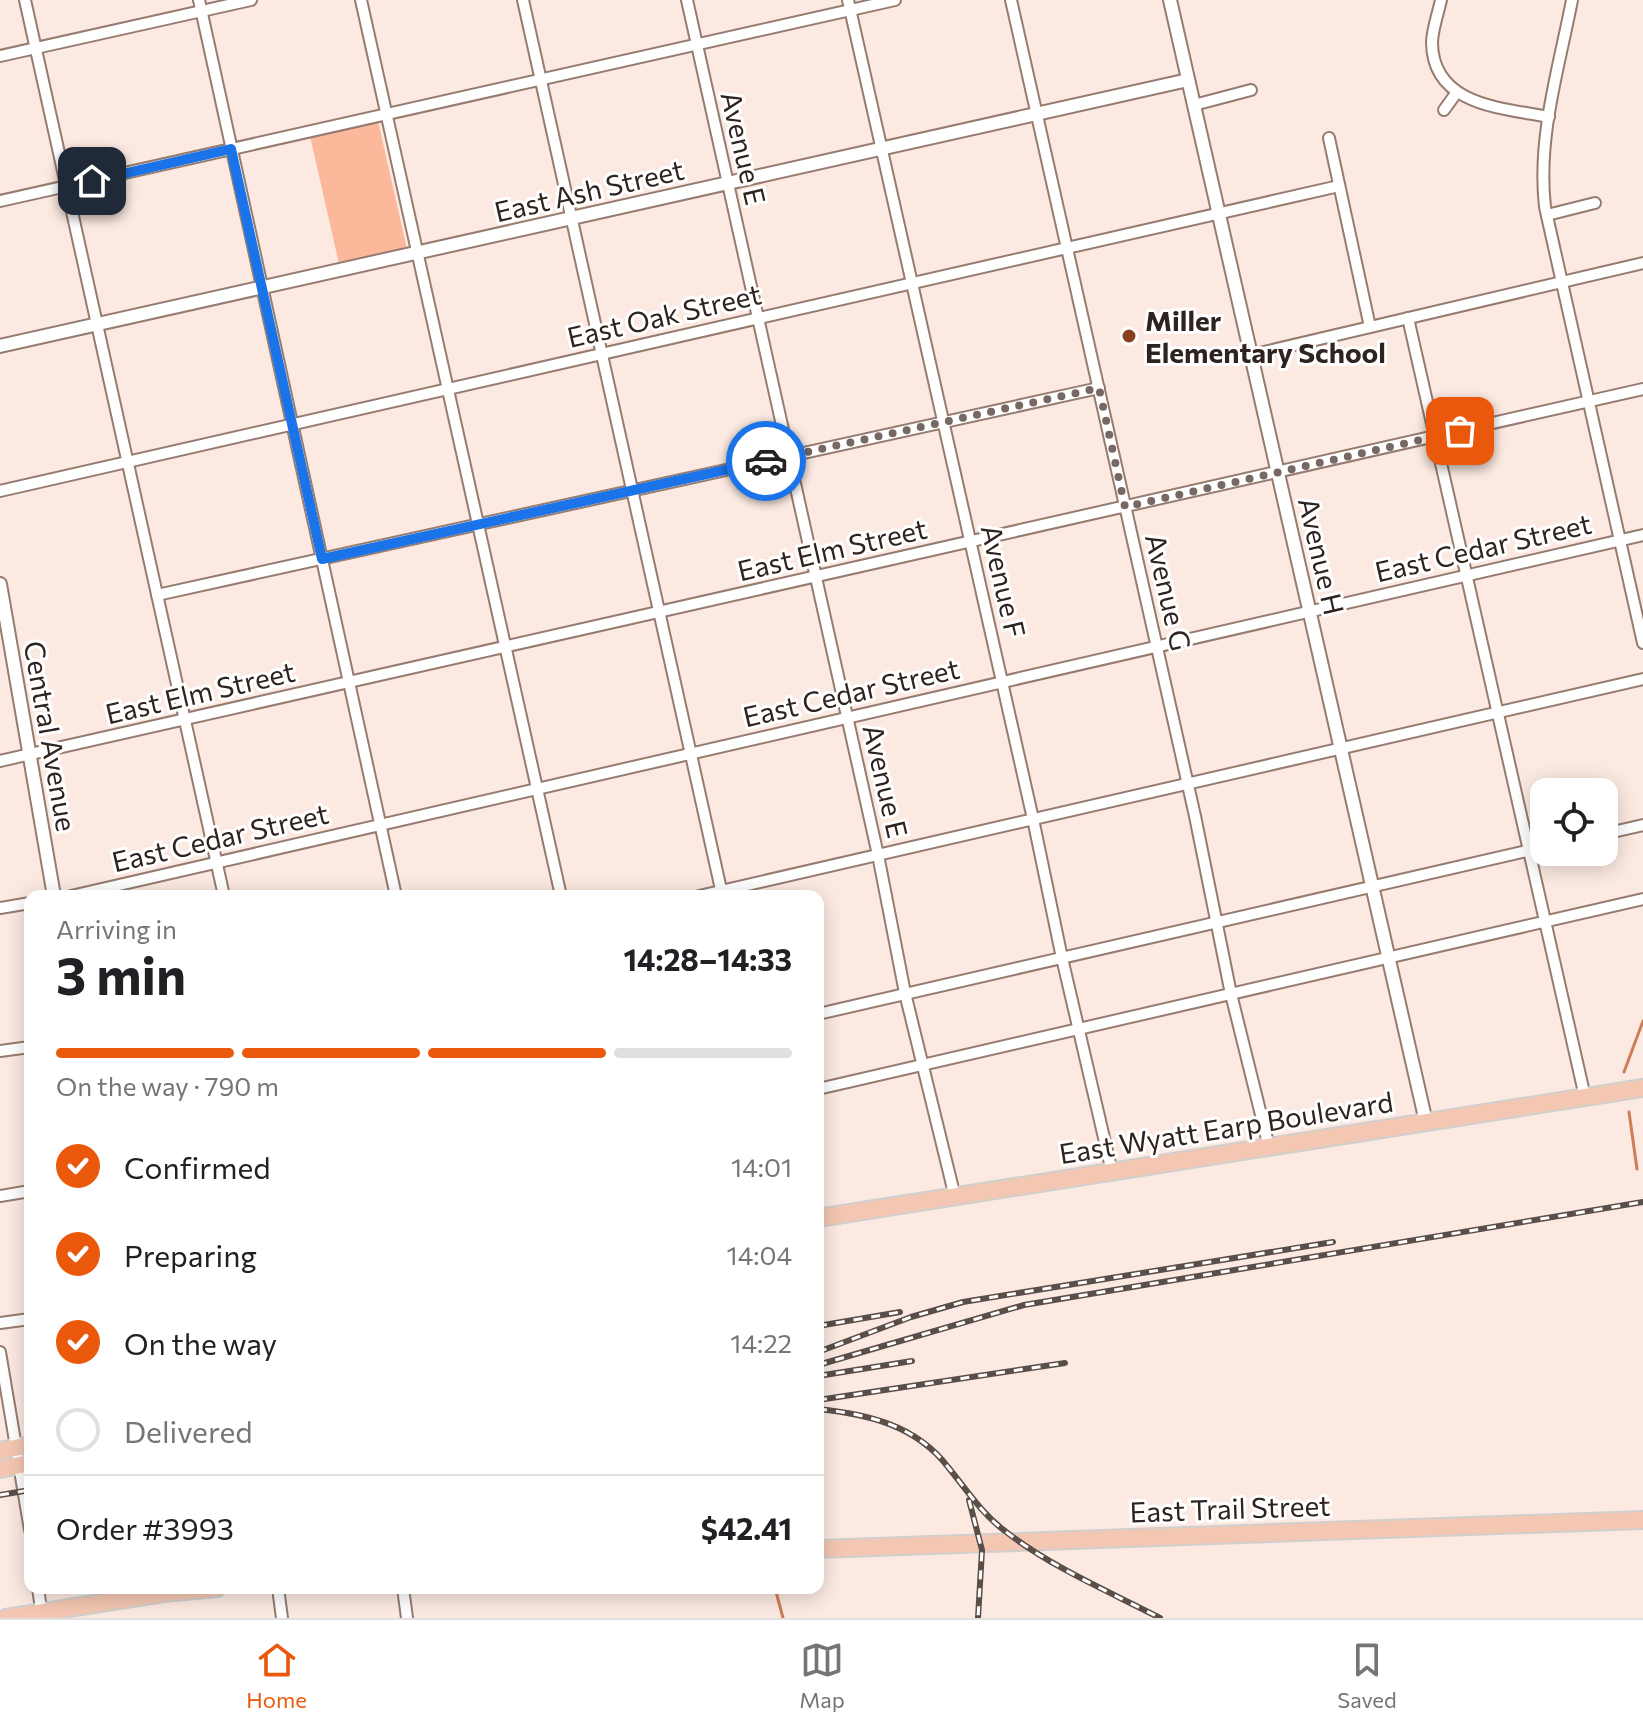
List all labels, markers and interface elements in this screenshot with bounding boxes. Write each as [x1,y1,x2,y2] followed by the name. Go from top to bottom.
[714,88,774,208] street label: Avenue E
[58,147,126,215] pin
[491,152,687,228] street label: East Ash Street
[70,159,114,203] icon: home
[564,276,764,354] street label: East Oak Street
[1145,303,1386,369] place label: Miller Elementary School
[1120,327,1138,345] marker: Miller Elementary School
[1426,397,1494,465] pin
[1438,409,1482,453] icon: bag
[726,421,806,501] courier
[744,439,788,483] icon: car
[1292,494,1352,618] street label: Avenue H
[1371,506,1595,588] street label: East Cedar Street
[734,511,930,587] street label: East Elm Street
[975,521,1033,641] street label: Avenue F
[1139,530,1199,654] street label: Avenue G
[18,638,84,834] street label: Central Avenue
[739,651,963,733] street label: East Cedar Street
[102,654,298,730] street label: East Elm Street
[856,721,916,841] street label: Avenue E
[1530,778,1618,866] map controls
[1530,778,1618,866] button: locate
[108,796,332,878] street label: East Cedar Street
[56,913,177,944] text: Arriving in
[624,940,792,977] text: 14:28–14:33
[56,942,186,1006] text: 3 min
[56,1070,279,1101] text: On the way · 790 m
[1057,1084,1395,1170] street label: East Wyatt Earp Boulevard
[56,1144,100,1188] icon: check
[124,1148,271,1185] text: Confirmed
[731,1151,792,1182] text: 14:01
[56,1232,100,1276] icon: check
[124,1236,257,1273] text: Preparing
[727,1239,792,1270] text: 14:04
[56,1320,100,1364] icon: check
[124,1324,277,1361] text: On the way
[730,1327,792,1358] text: 14:22
[124,1412,253,1449] text: Delivered
[1129,1488,1331,1528] street label: East Trail Street
[56,1509,234,1546] text: Order #3993
[701,1509,792,1546] text: $42.41
[246,1638,307,1713] tab: Home
[799,1638,845,1713] tab: Map
[1337,1638,1397,1713] tab: Saved

